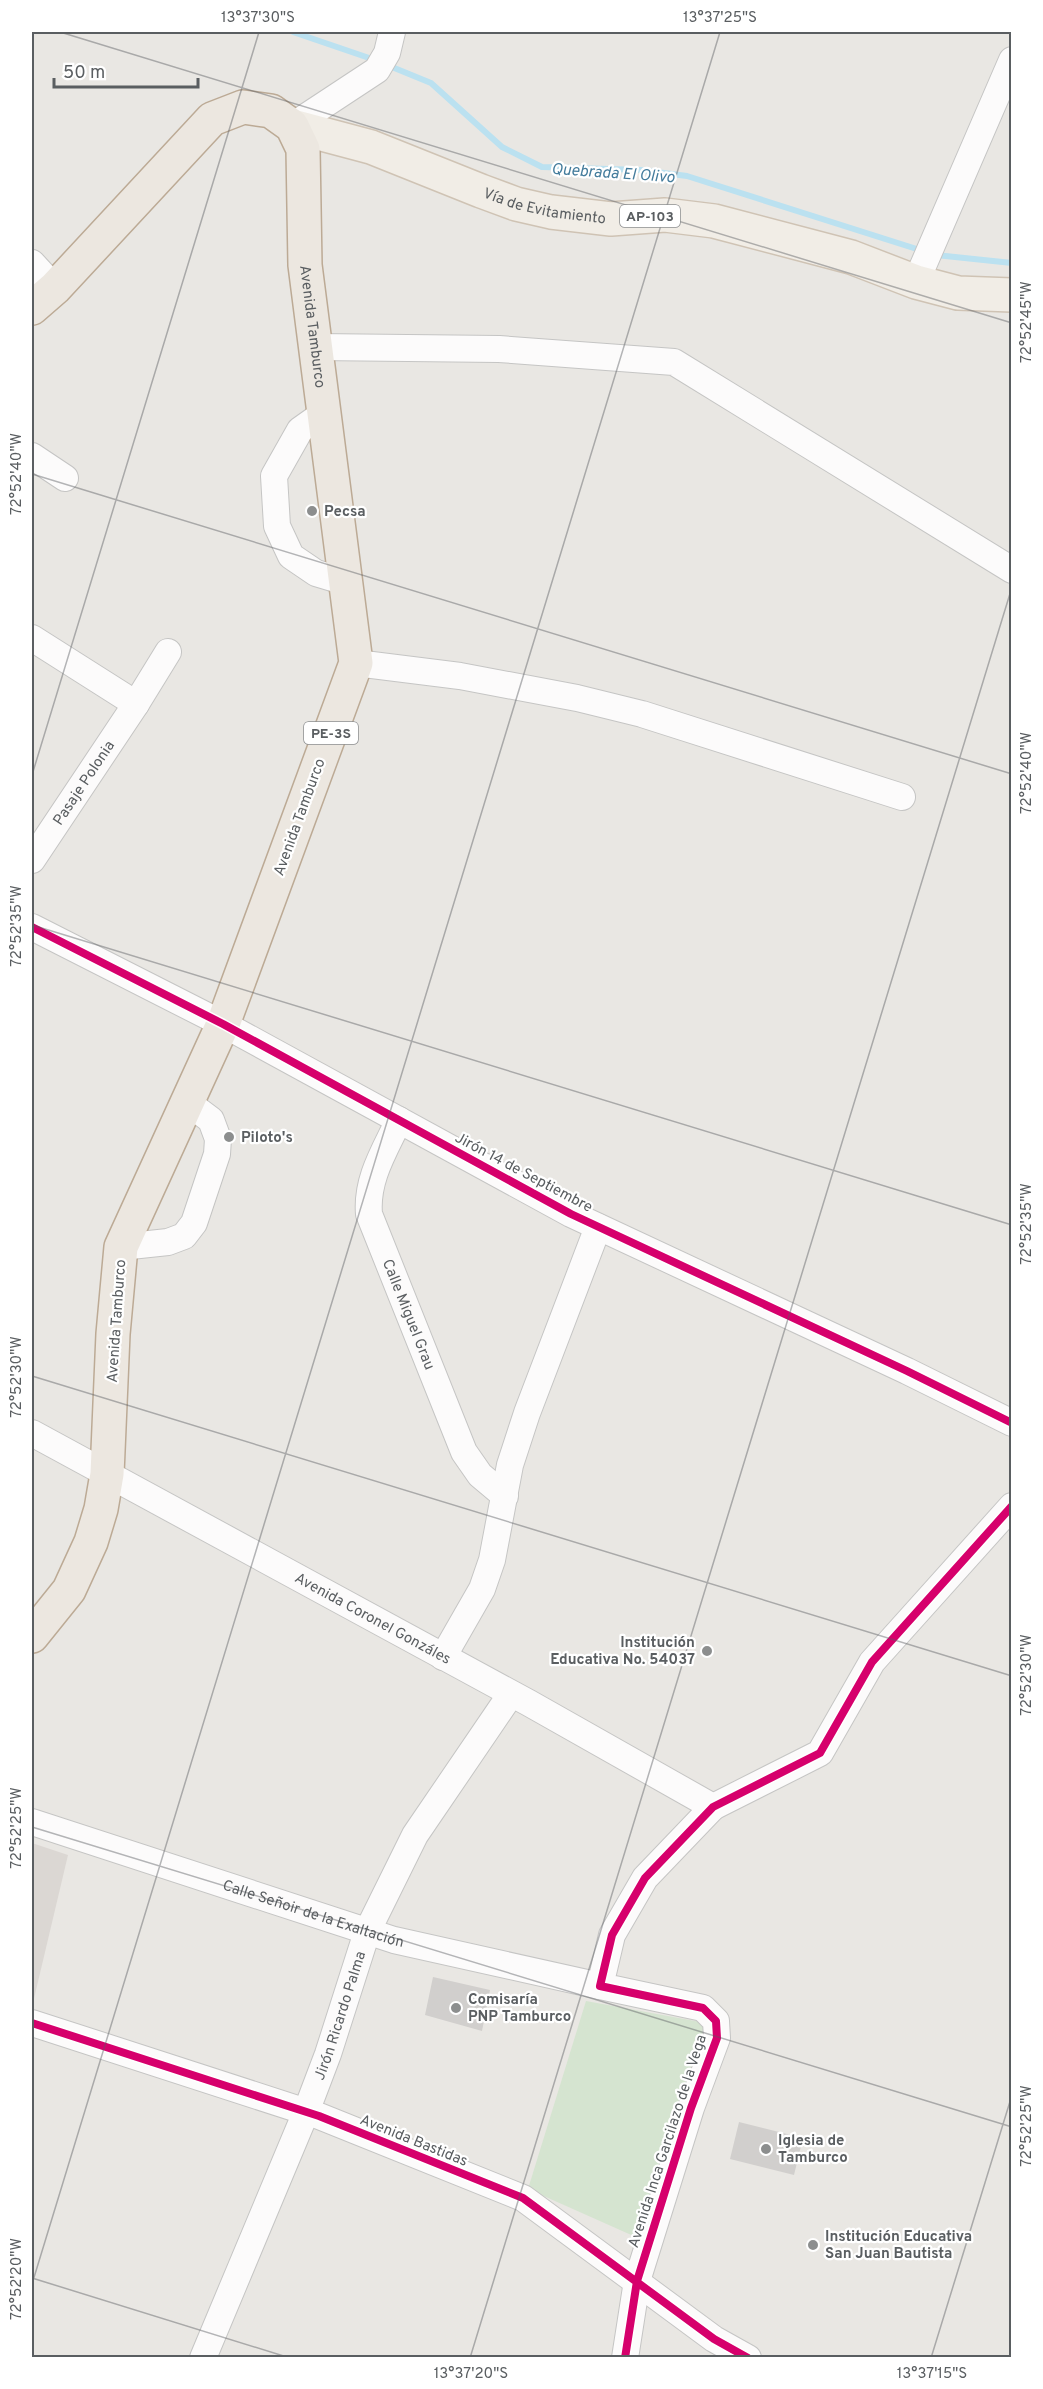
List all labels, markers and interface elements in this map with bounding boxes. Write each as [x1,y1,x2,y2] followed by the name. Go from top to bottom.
[221,9,295,28] text: 13°37'30"S
[683,9,757,28] text: 13°37'25"S
[54,51,198,89] scale bar
[63,62,105,85] text: 50 m
[551,160,676,188] water label: Quebrada El Olivo
[480,185,607,229] street label: Vía de Evitamiento
[620,205,680,227] road number: AP-103
[294,264,329,389] street label: Avenida Tamburco
[1018,281,1037,363] text: 72°52'45"W
[8,433,27,515] text: 72°52'40"W
[324,503,366,522] place label: Pecsa
[305,504,319,518] marker: Pecsa
[304,722,358,744] road number: PE-3S
[1018,732,1037,814] text: 72°52'40"W
[50,737,120,829] street label: Pasaje Polonia
[270,756,330,879] street label: Avenida Tamburco
[8,885,27,967] text: 72°52'35"W
[241,1129,293,1148] place label: Piloto's
[451,1129,595,1218] street label: Jirón 14 de Septiembre
[222,1130,236,1144] marker: Piloto's
[1018,1183,1037,1265] text: 72°52'35"W
[377,1257,438,1373] street label: Calle Miguel Grau
[104,1259,131,1383] street label: Avenida Tamburco
[8,1336,27,1418] text: 72°52'30"W
[291,1569,454,1670] street label: Avenida Coronel Gonzáles
[550,1634,695,1670] place label: Institución Educativa No. 54037
[1018,1634,1037,1716] text: 72°52'30"W
[700,1644,714,1658] marker: Institución Educativa No. 54037
[8,1787,27,1869] text: 72°52'25"W
[220,1877,405,1953] street label: Calle Señoir de la Exaltación
[311,1949,371,2083] street label: Jirón Ricardo Palma
[468,1991,571,2027] place label: Comisaría PNP Tamburco
[449,2001,463,2015] marker: Comisaría PNP Tamburco
[625,2032,712,2251] street label: Avenida Inca Garcilazo de la Vega
[1018,2085,1037,2167] text: 72°52'25"W
[357,2111,470,2172] street label: Avenida Bastidas
[778,2132,848,2168] place label: Iglesia de Tamburco
[759,2142,773,2156] marker: Iglesia de Tamburco
[825,2228,972,2264] place label: Institución Educativa San Juan Bautista
[8,2238,27,2320] text: 72°52'20"W
[806,2238,820,2252] marker: Institución Educativa San Juan Bautista
[434,2365,508,2384] text: 13°37'20"S
[897,2365,967,2384] text: 13°37'15"S

